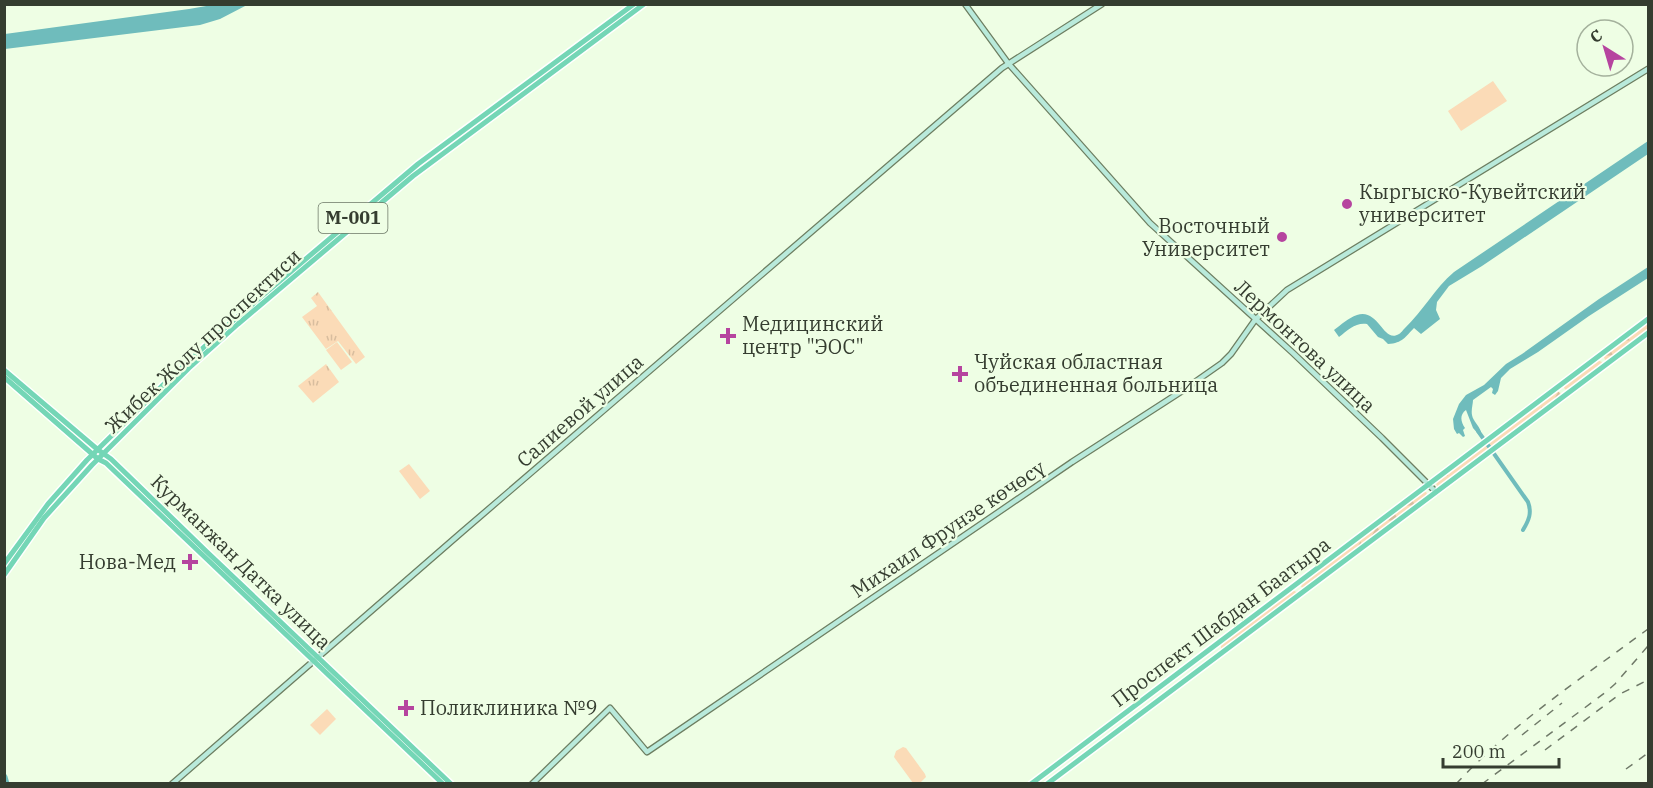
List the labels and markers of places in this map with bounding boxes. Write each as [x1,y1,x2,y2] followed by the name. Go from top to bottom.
[1359,178,1586,228] place label: Кыргыско-Кувейтский университет
[1340,197,1354,211] marker: Кыргыско-Кувейтский университет
[1142,212,1270,262] place label: Восточный Университет
[1275,230,1289,244] marker: Восточный Университет
[742,310,883,360] place label: Медицинский центр "ЭОС"
[719,327,737,345] marker: Медицинский центр "ЭОС"
[974,348,1218,398] place label: Чуйская областная объединенная больница
[951,365,969,383] marker: Чуйская областная объединенная больница
[79,548,176,575] place label: Нова-Мед
[181,553,199,571] marker: Нова-Мед
[420,694,597,721] place label: Поликлиника №9
[397,699,415,717] marker: Поликлиника №9

